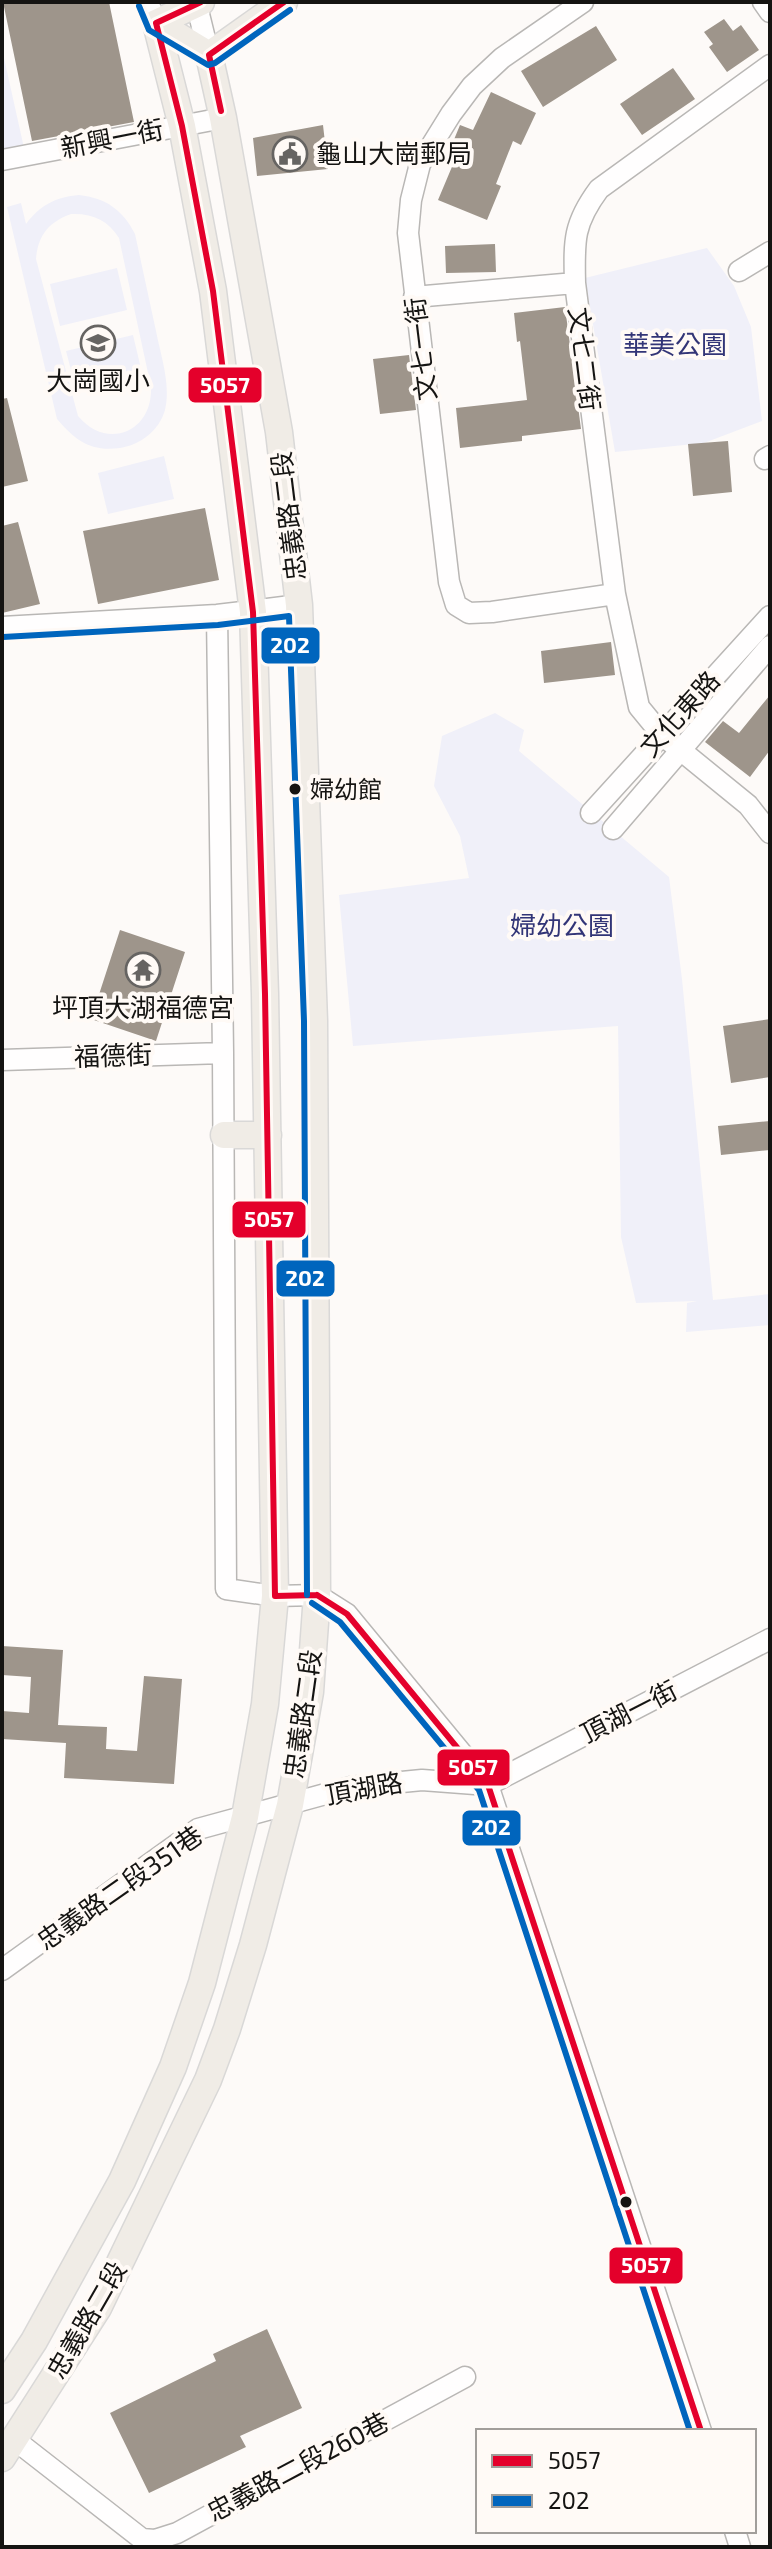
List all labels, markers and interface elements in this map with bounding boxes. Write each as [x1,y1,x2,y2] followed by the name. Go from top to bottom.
[58,112,166,163] street label: 新興一街
[271,135,309,173] public building icon: 龜山大崗郵局
[316,137,472,168] place label: 龜山大崗郵局
[398,296,441,403] street label: 文七一街
[564,305,607,412] street label: 文七二街
[79,324,117,362] school or university icon: 大崗國小
[623,328,727,359] park label: 華美公園
[46,364,150,395] place label: 大崗國小
[187,366,263,404] line badge: 5057
[200,371,250,397] text: 5057
[264,450,311,583] street label: 忠義路二段
[260,626,321,665] line badge: 202
[270,631,310,657] text: 202
[633,664,725,762] street label: 文化東路
[310,774,382,803] place label: 婦幼館
[287,781,303,797] marker: 婦幼館
[510,909,614,940] park label: 婦幼公園
[124,951,162,989] temple icon: 坪頂大湖福德宮
[52,991,234,1022] place label: 坪頂大湖福德宮
[73,1038,152,1071] street label: 福德街
[231,1200,307,1239] line badge: 5057
[244,1205,294,1231] text: 5057
[275,1259,336,1298] line badge: 202
[285,1264,325,1290] text: 202
[277,1647,326,1780] street label: 忠義路二段
[575,1673,682,1748] street label: 頂湖一街
[436,1748,511,1787] line badge: 5057
[448,1753,498,1779] text: 5057
[323,1765,405,1810] street label: 頂湖路
[461,1809,522,1847] line badge: 202
[471,1813,511,1839] text: 202
[30,1818,208,1955] street label: 忠義路二段351巷
[618,2194,634,2210] unlabelled marker
[608,2246,684,2285] line badge: 5057
[621,2251,671,2277] text: 5057
[40,2255,132,2383] street label: 忠義路二段
[201,2405,393,2527] street label: 忠義路二段260巷
[476,2429,756,2533] legend
[548,2445,601,2474] text: 5057
[548,2485,589,2514] text: 202

